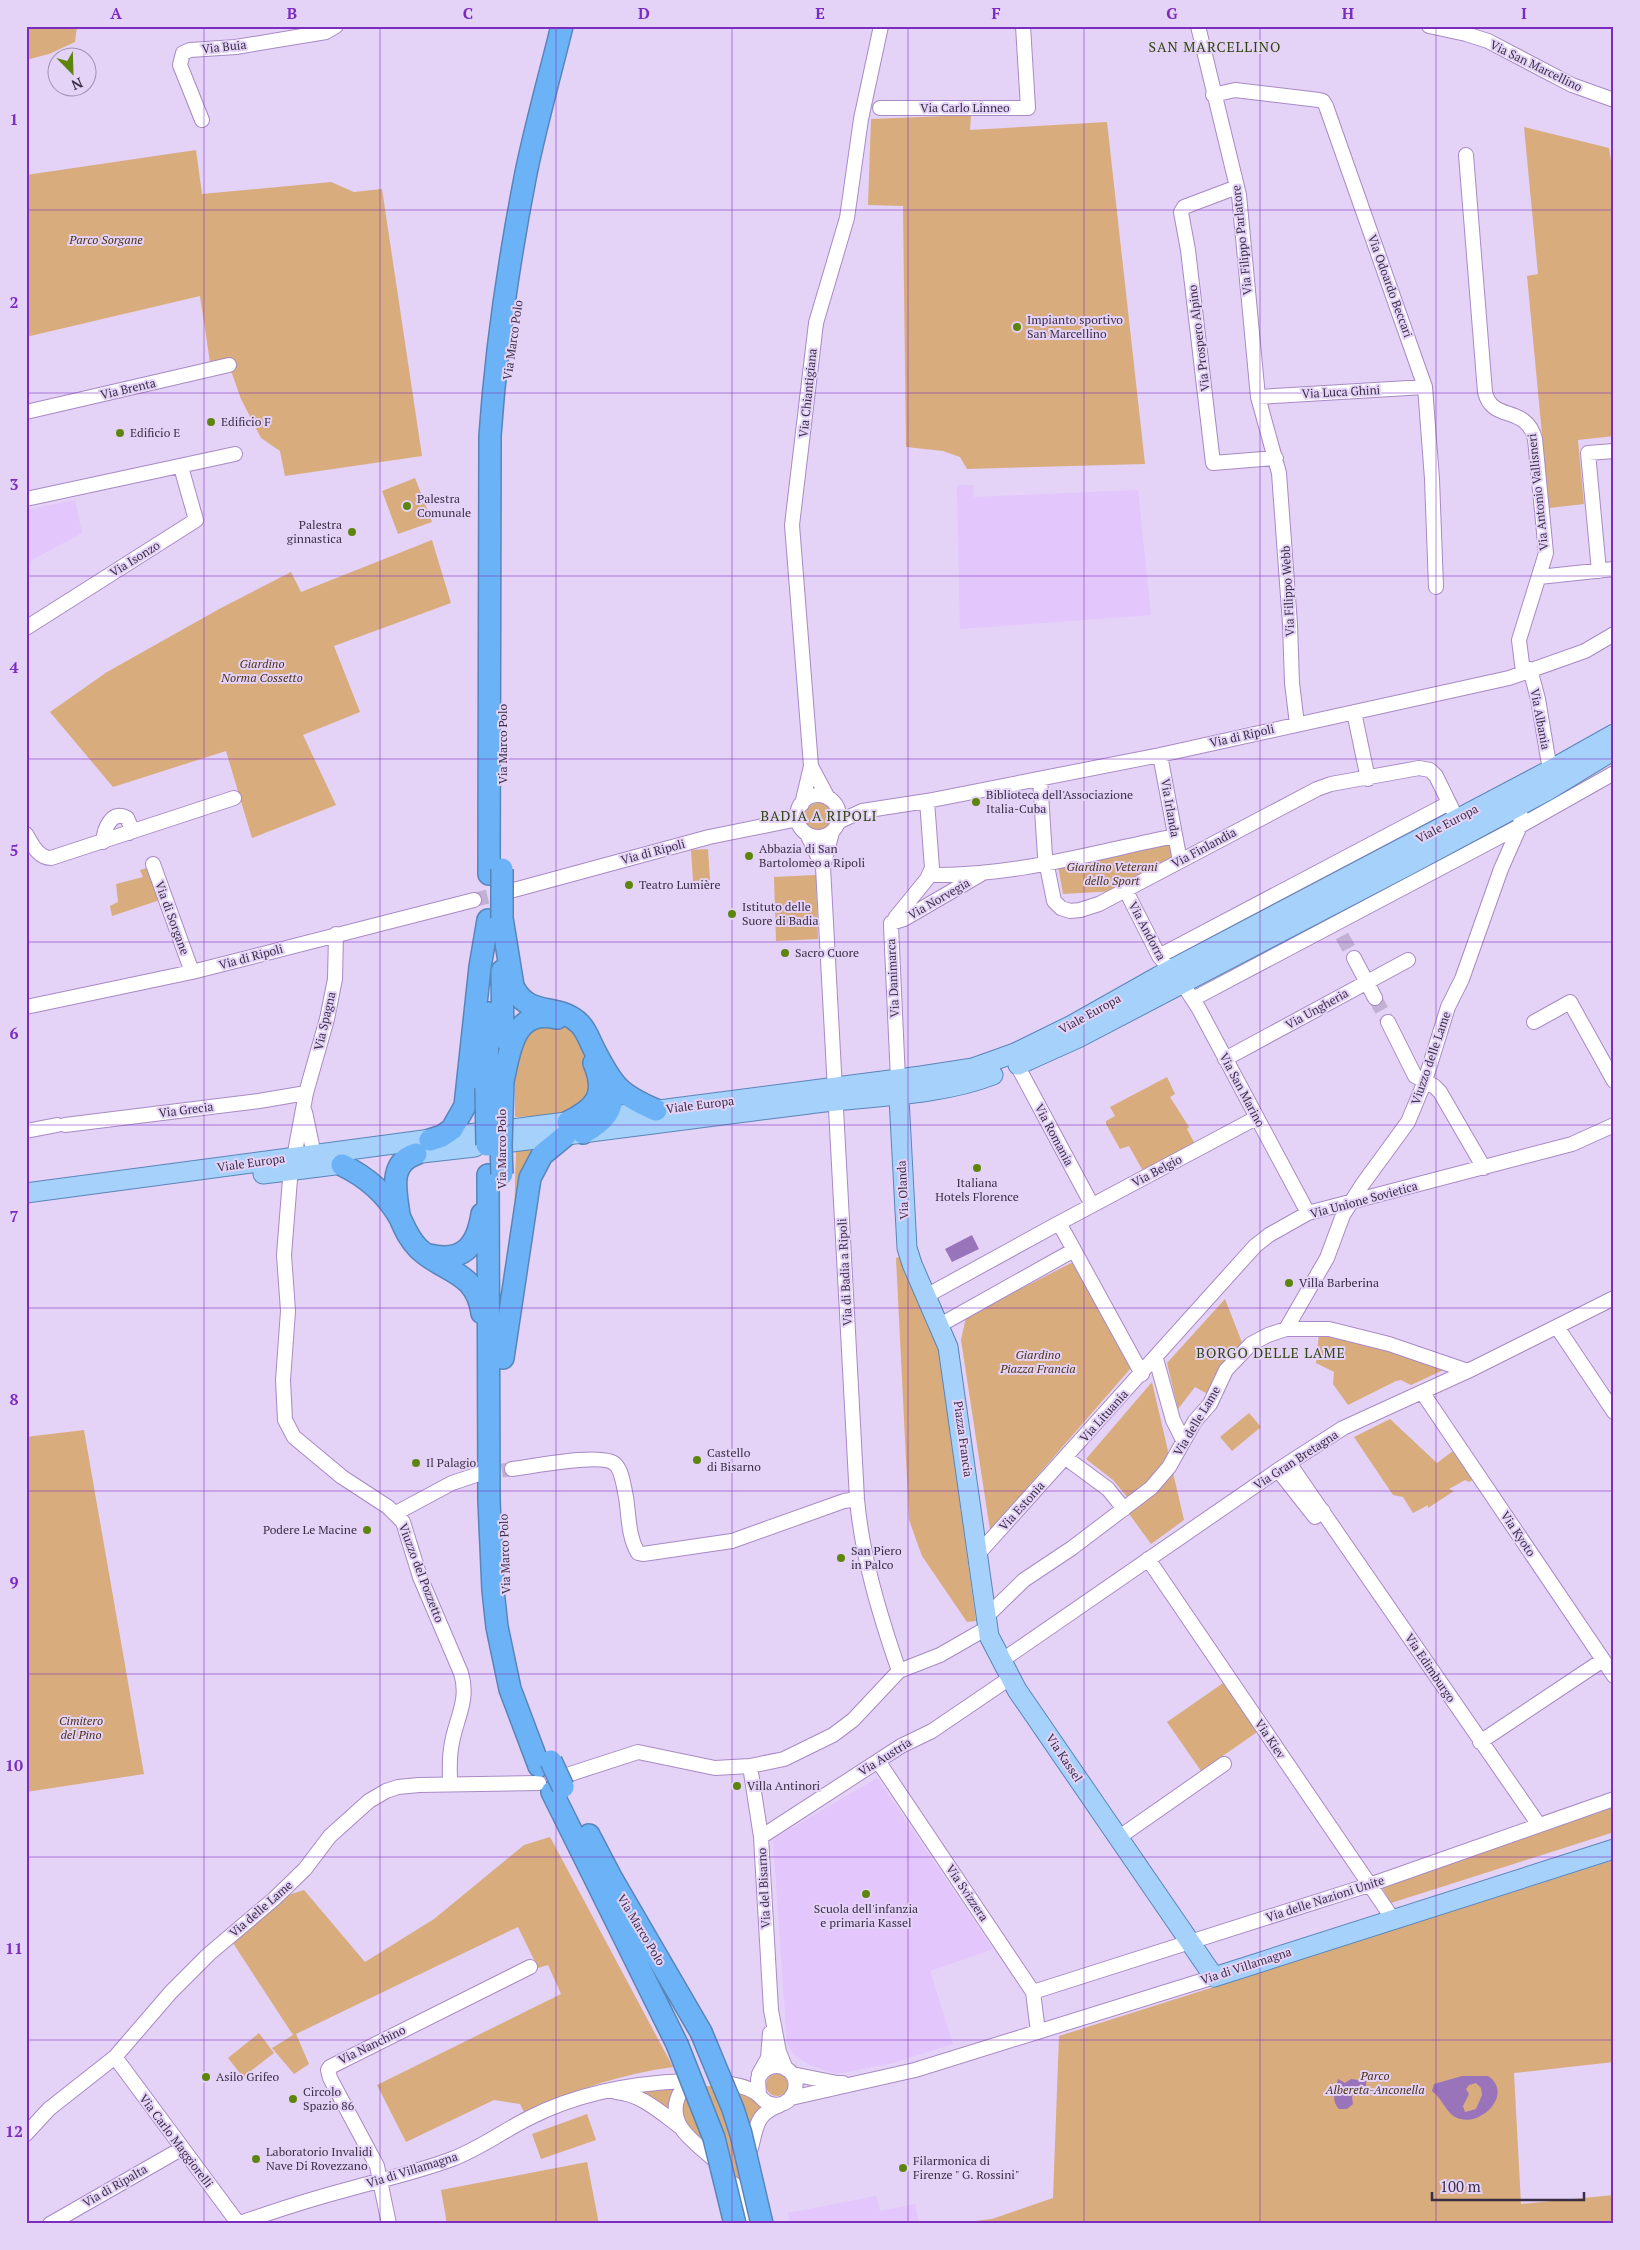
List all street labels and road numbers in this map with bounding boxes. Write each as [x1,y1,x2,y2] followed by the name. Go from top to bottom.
[201,37,247,56] street label: Via Buia
[1488,37,1585,94] street label: Via San Marcellino
[920,100,1010,115] street label: Via Carlo Linneo
[1228,184,1255,296] street label: Via Filippo Parlatore
[1365,232,1416,340] street label: Via Odoardo Beccari
[1184,284,1212,392] street label: Via Prospero Alpino
[499,299,526,381] street label: Via Marco Polo
[795,348,820,438] street label: Via Chiantigiana
[99,375,157,402] street label: Via Brenta
[1301,382,1381,401] street label: Via Luca Ghini
[1524,432,1551,551] street label: Via Antonio Vallisneri
[107,537,163,580] street label: Via Isonzo
[1278,545,1297,637] street label: Via Filippo Webb
[1527,687,1554,751] street label: Via Albania
[495,703,510,784] street label: Via Marco Polo
[1208,721,1276,750] street label: Via di Ripoli
[1158,777,1183,838] street label: Via Irlanda
[1413,801,1480,846] street label: Viale Europa
[1169,824,1239,871] street label: Via Finlandia
[619,836,687,867] street label: Via di Ripoli
[905,875,972,922] street label: Via Norvegia
[152,879,193,957] street label: Via di Sorgane
[1126,899,1169,963] street label: Via Andorra
[883,938,902,1018] street label: Via Danimarca
[217,941,285,972] street label: Via di Ripoli
[1283,985,1351,1032] street label: Via Ungheria
[311,990,339,1052] street label: Via Spagna
[1056,990,1123,1037] street label: Viale Europa
[1408,1009,1453,1106] street label: Viuzzo delle Lame
[1217,1050,1268,1130] street label: Via San Marino
[665,1093,735,1116] street label: Viale Europa
[158,1099,214,1120] street label: Via Grecia
[1032,1101,1077,1168] street label: Via Romania
[494,1108,509,1189] street label: Via Marco Polo
[216,1150,286,1175] street label: Viale Europa
[1129,1151,1185,1190] street label: Via Belgio
[893,1160,912,1220] street label: Via Olanda
[1309,1178,1419,1221] street label: Via Unione Sovietica
[834,1218,855,1326] street label: Via di Badia a Ripoli
[1170,1383,1223,1458] street label: Via delle Lame
[1076,1386,1131,1445] street label: Via Lituania
[951,1400,976,1478] street label: Piazza Francia
[1251,1427,1341,1493] street label: Via Gran Bretagna
[996,1478,1048,1533] street label: Via Estonia
[1498,1508,1539,1559] street label: Via Kyoto
[496,1513,513,1594] street label: Via Marco Polo
[396,1521,447,1625] street label: Viuzzo del Pozzetto
[1402,1631,1459,1705] street label: Via Edimburgo
[1252,1716,1289,1762] street label: Via Kiev
[1043,1731,1086,1785] street label: Via Kassel
[855,1734,914,1779] street label: Via Austria
[754,1847,773,1929] street label: Via del Bisarno
[943,1862,992,1924] street label: Via Svizzera
[1264,1872,1386,1925] street label: Via delle Nazioni Unite
[226,1877,295,1940] street label: Via delle Lame
[614,1891,669,1968] street label: Via Marco Polo
[1199,1944,1293,1987] street label: Via di Villamagna
[336,2022,408,2067] street label: Via Nanchino
[136,2091,217,2191] street label: Via Carlo Maggiorelli
[364,2149,459,2191] street label: Via di Villamagna
[80,2161,150,2210] street label: Via di Ripalta

